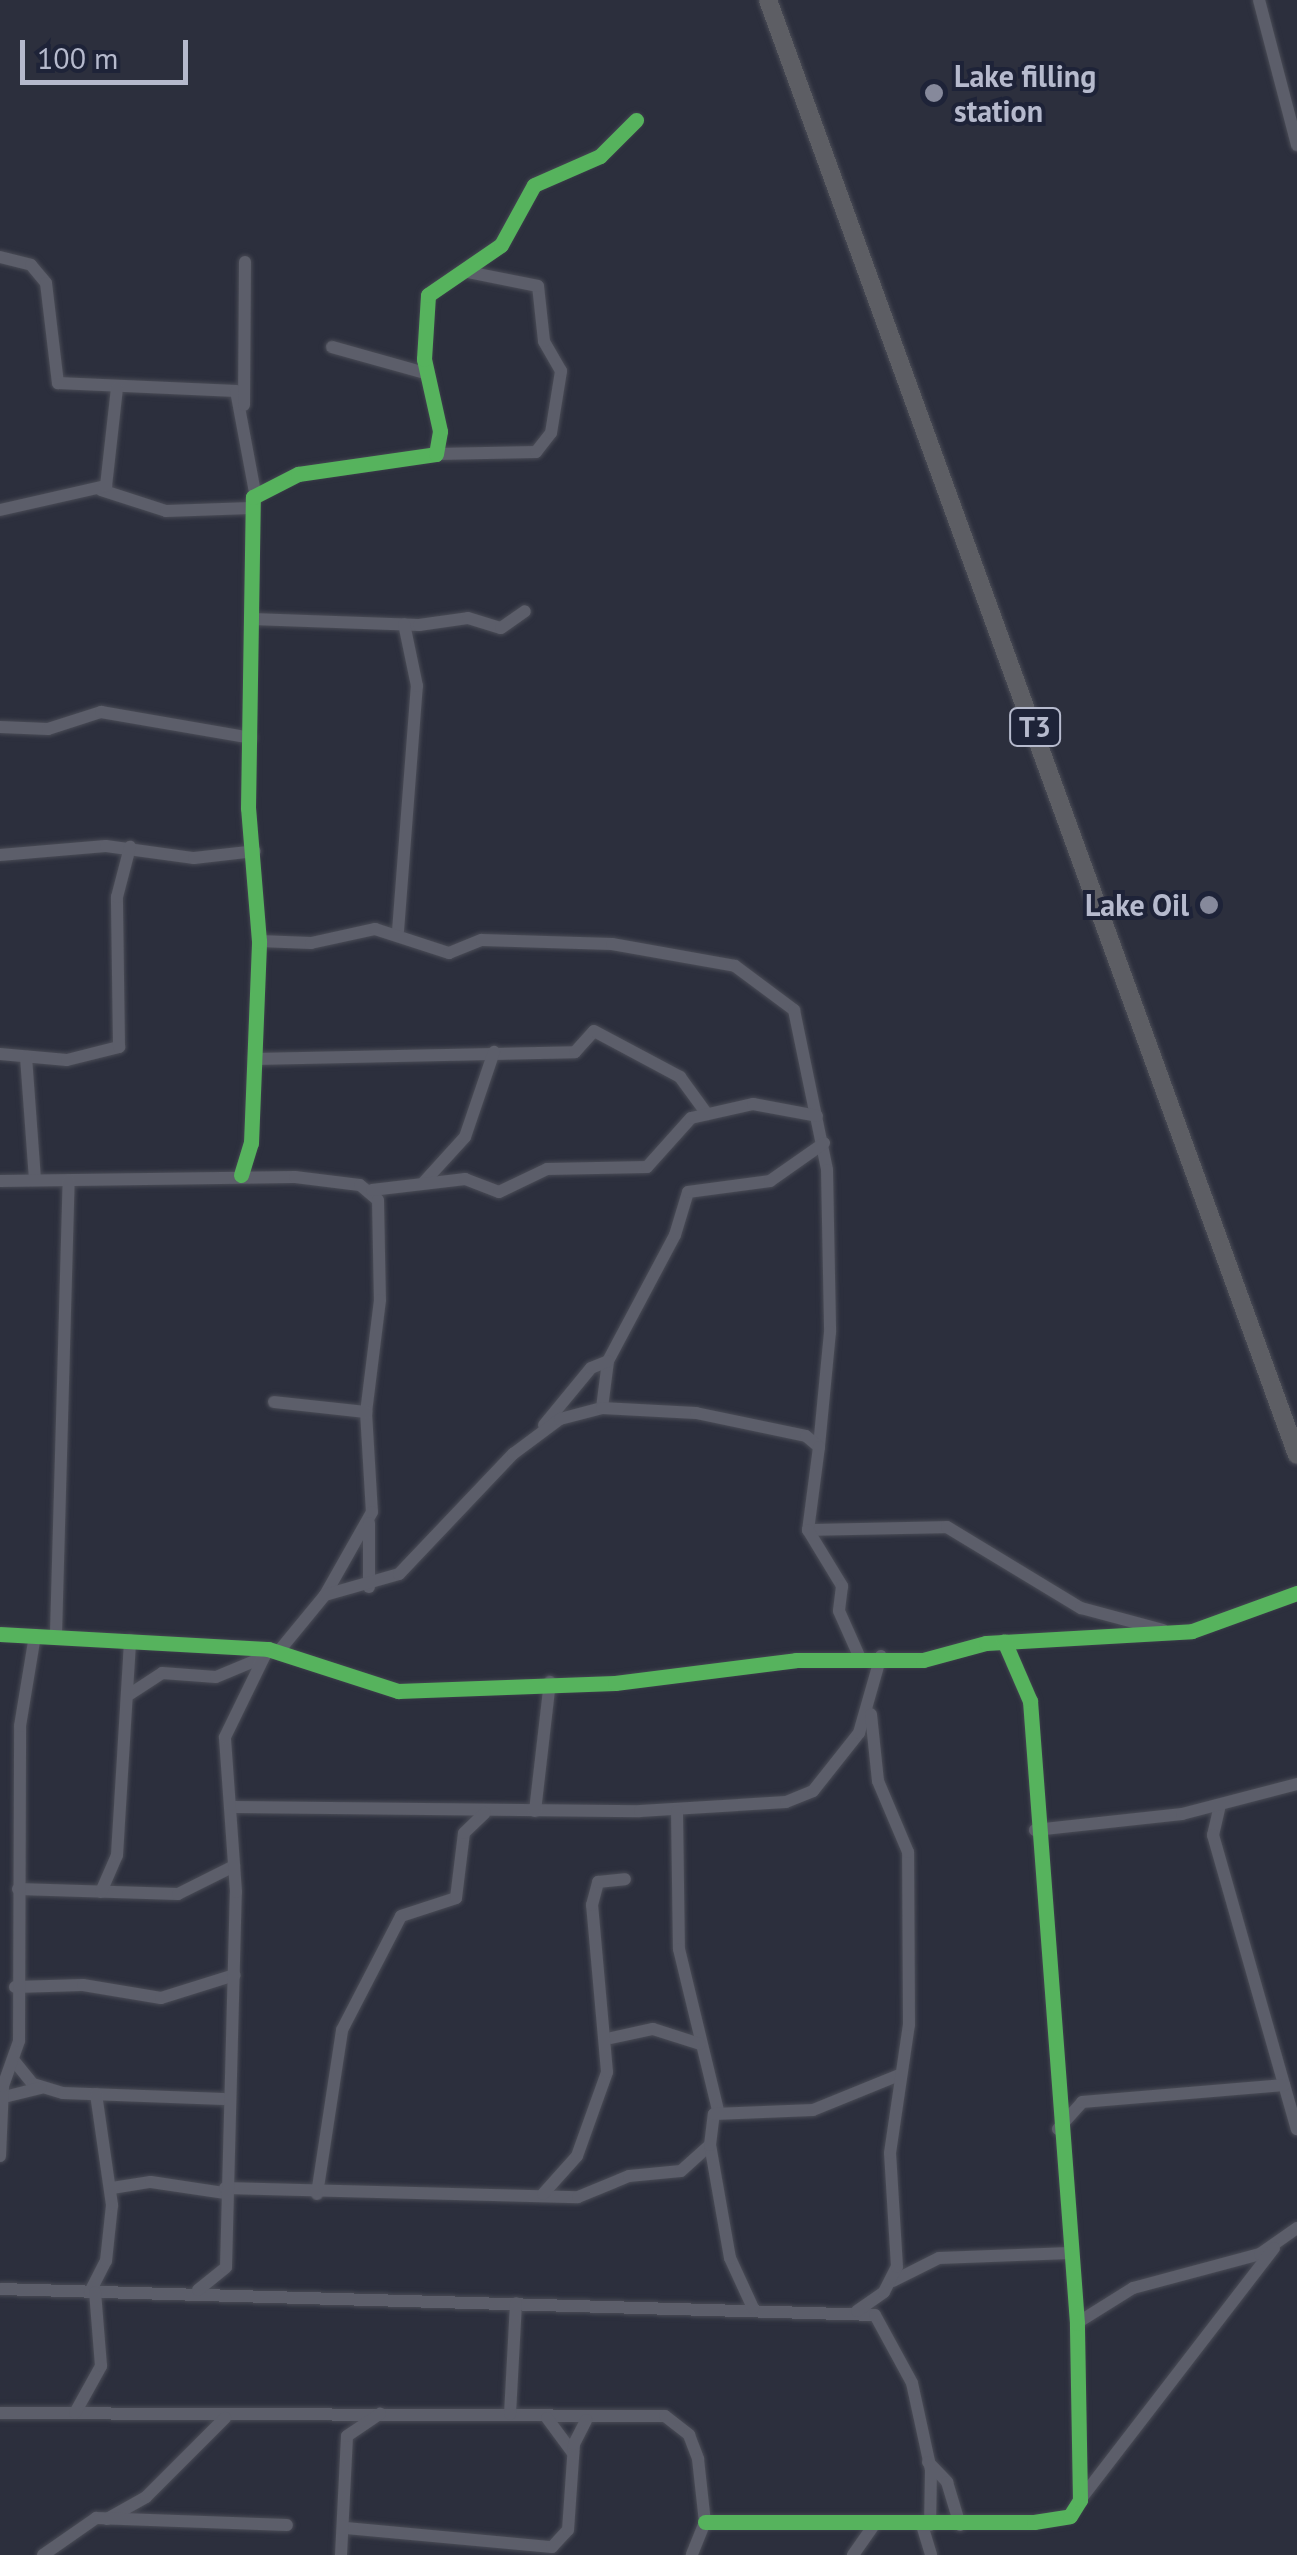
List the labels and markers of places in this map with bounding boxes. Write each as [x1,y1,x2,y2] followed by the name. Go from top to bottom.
[954,58,1096,128] place label: Lake filling station
[923,82,945,104] marker: Lake filling station
[1085,887,1189,923] place label: Lake Oil
[1198,894,1220,916] marker: Lake Oil

